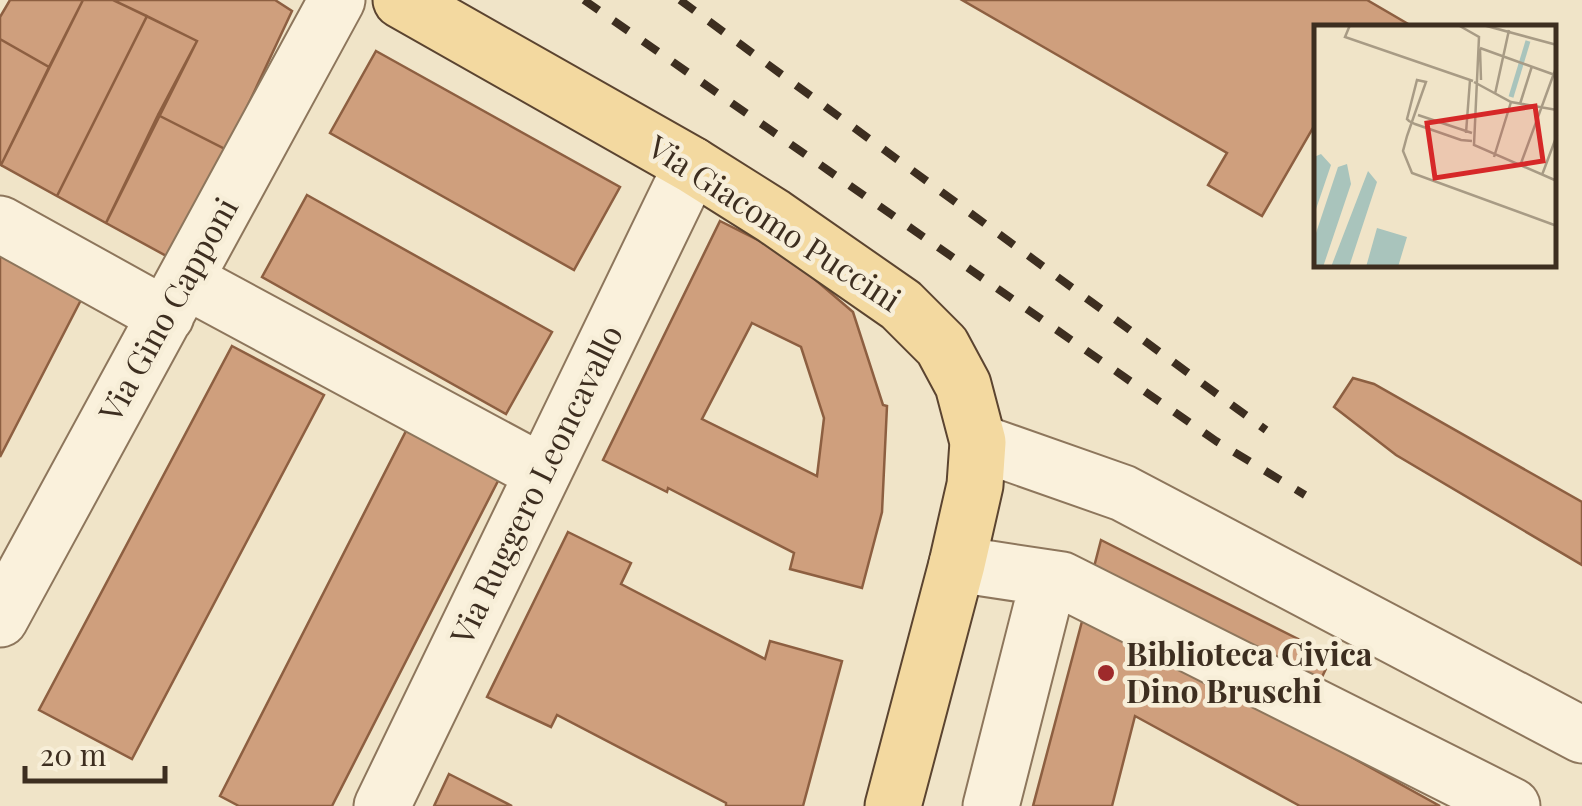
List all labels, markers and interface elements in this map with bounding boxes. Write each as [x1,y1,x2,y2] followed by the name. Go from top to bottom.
[1314,25,1557,268] inset map
[640,123,910,320] street label: Via Giacomo Puccini
[87,189,246,429] street label: Via Gino Capponi
[438,317,631,652] street label: Via Ruggero Leoncavallo
[1126,631,1373,711] place label: Biblioteca Civica Dino Bruschi
[1095,662,1117,684] marker: Biblioteca Civica Dino Bruschi
[25,721,165,783] scale bar
[40,734,107,774] text: 20 m

